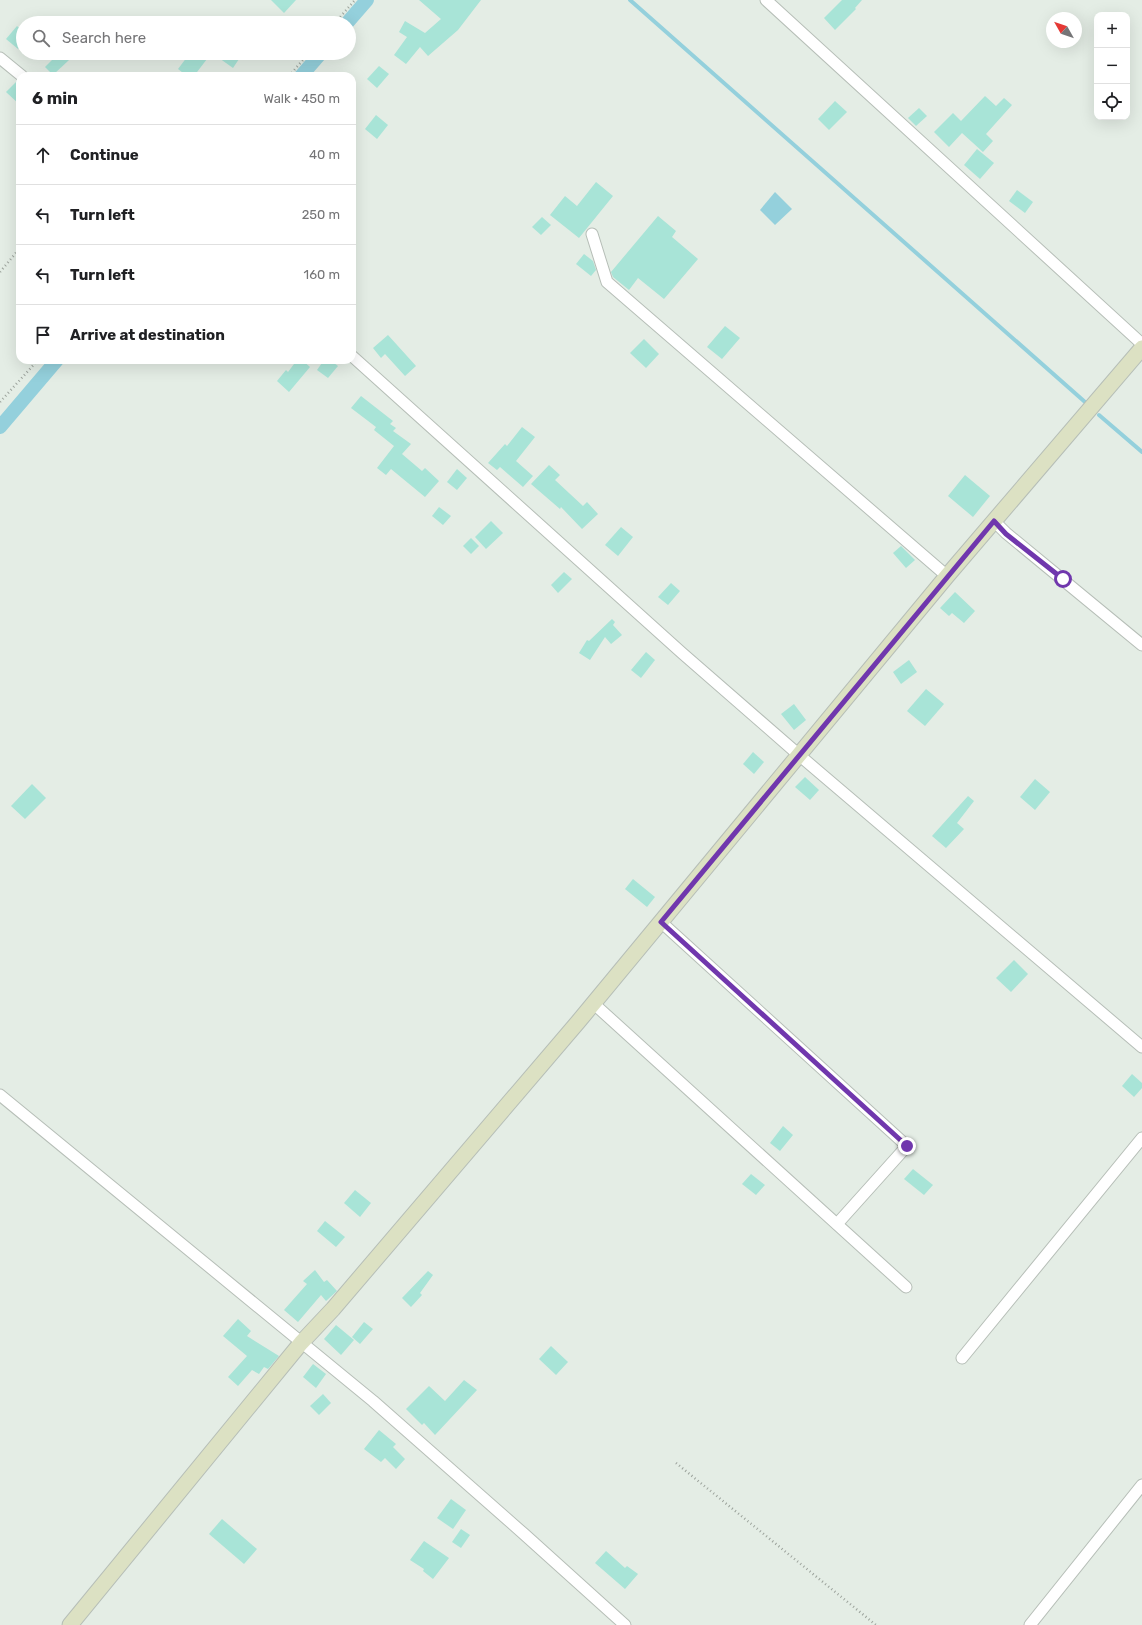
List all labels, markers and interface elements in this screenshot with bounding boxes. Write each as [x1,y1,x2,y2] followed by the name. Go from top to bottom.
[1046,12,1082,48] north arrow
[1094,12,1130,120] map controls
[1094,12,1130,48] button: +
[16,16,356,60] search box
[30,27,52,49] icon: search
[62,29,146,47] text: Search here
[1094,48,1130,84] button: −
[1094,84,1130,120] button: locate
[32,88,78,108] text: 6 min
[264,91,340,106] text: Walk · 450 m
[32,144,54,166] icon: ahead
[70,146,139,164] text: Continue
[309,147,340,162] text: 40 m
[32,204,54,226] icon: left
[70,206,135,224] text: Turn left
[302,207,340,222] text: 250 m
[32,264,54,286] icon: left
[70,266,135,284] text: Turn left
[304,267,340,282] text: 160 m
[32,324,54,346] icon: arrive
[70,326,225,344] text: Arrive at destination
[1054,570,1072,588] route start
[898,1137,916,1155] route end

